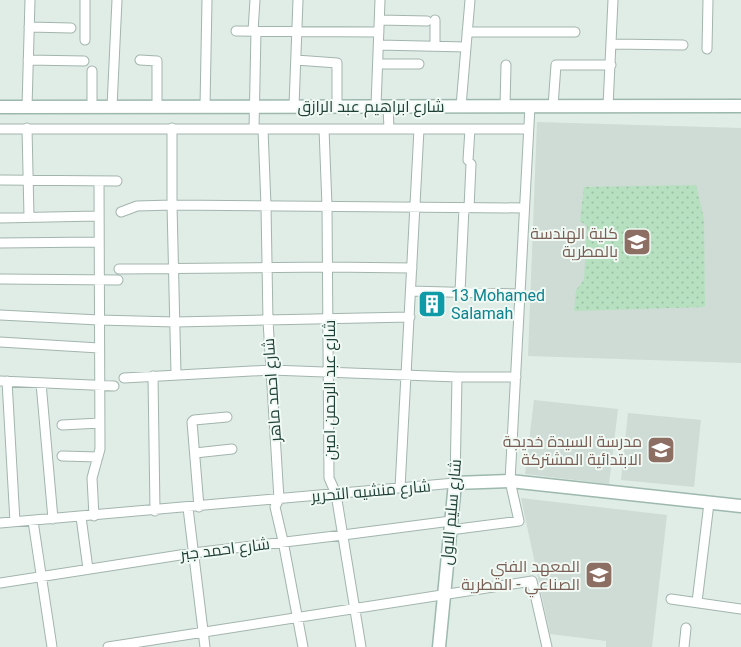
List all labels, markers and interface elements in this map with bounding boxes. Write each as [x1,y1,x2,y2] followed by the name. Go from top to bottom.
[297,97,445,118] street label: شارع ابراهيم عبد الرازق
[530,224,618,261] place label: كلية الهندسة بالمطرية
[622,227,652,257] school or university icon: كلية الهندسة بالمطرية
[451,286,545,323] place label: 13 Mohamed Salamah
[417,289,447,319] building icon: 13 Mohamed Salamah
[320,320,341,460] street label: شارع عبد الرحمن امين
[259,337,287,444] street label: شارع احمد ماهر
[503,432,642,469] place label: مدرسة السيدة خديجة الابتدائية المشتركة
[646,435,676,465] school or university icon: مدرسة السيدة خديجة الابتدائية المشتركة
[437,458,467,566] street label: شارع سليم الاول
[309,476,432,508] street label: شارع منشيه التحرير
[178,534,271,566] street label: شارع احمد جبر
[461,557,580,598] place label: المعهد الفني الصناعي - المطرية
[584,560,614,590] school or university icon: المعهد الفني الصناعي - المطرية

